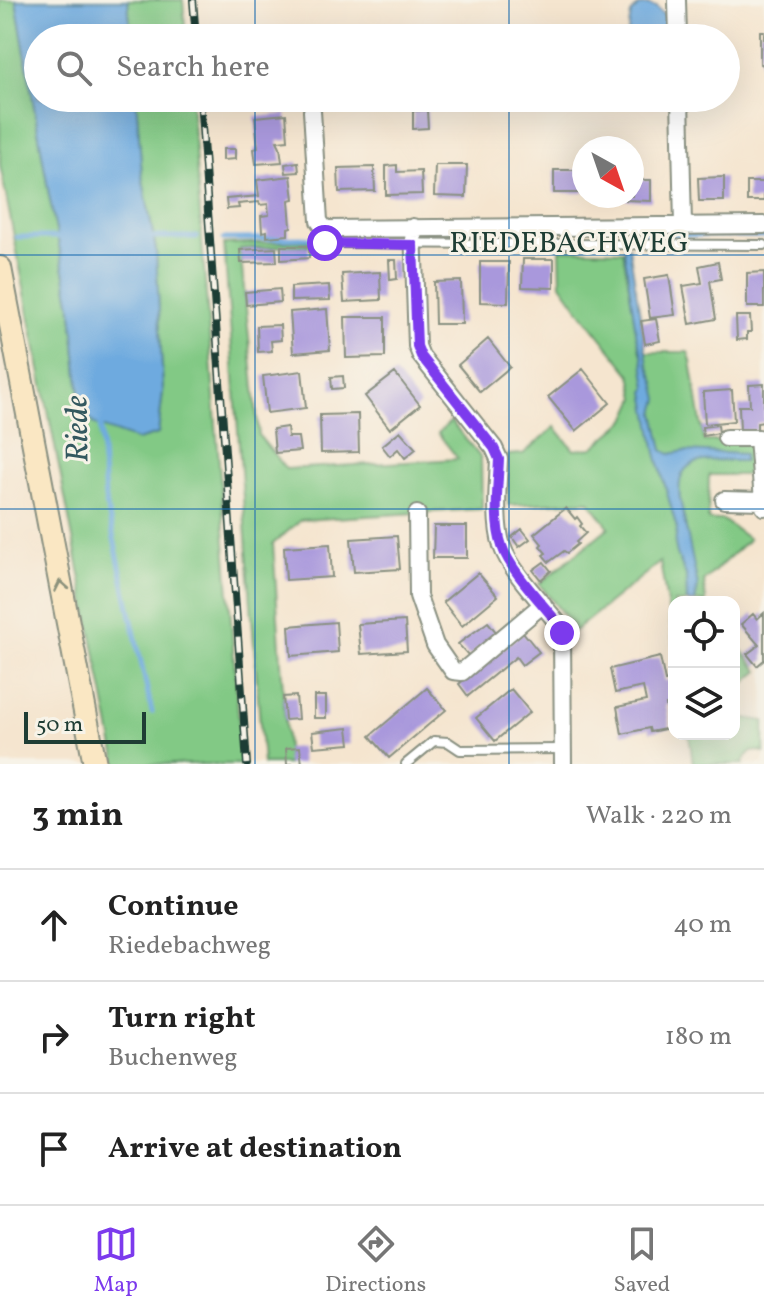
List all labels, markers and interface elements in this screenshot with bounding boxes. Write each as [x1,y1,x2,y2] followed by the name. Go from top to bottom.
[24,24,740,112] search box
[52,46,96,90] icon: search
[116,47,270,89] text: Search here
[572,136,644,208] north arrow
[449,223,689,265] street label: RIEDEBACHWEG
[307,225,343,261] route start
[56,395,102,463] water label: Riede
[53,580,70,594] one-way arrow
[668,596,740,740] map controls
[668,596,740,668] button: locate
[544,615,580,651] route end
[668,668,740,740] button: layers
[24,708,146,744] scale bar
[36,710,83,741] text: 50 m
[32,793,123,840] text: 3 min
[586,798,732,834] text: Walk · 220 m
[108,886,239,928] text: Continue
[32,903,76,947] icon: ahead
[673,907,732,943] text: 40 m
[108,928,271,964] text: Riedebachweg
[108,998,256,1040] text: Turn right
[32,1015,76,1059] icon: right
[665,1019,732,1055] text: 180 m
[108,1040,238,1076] text: Buchenweg
[32,1127,76,1171] icon: arrive
[108,1128,402,1170] text: Arrive at destination
[94,1222,138,1301] tab: Map
[325,1222,426,1301] tab: Directions
[614,1222,670,1301] tab: Saved

